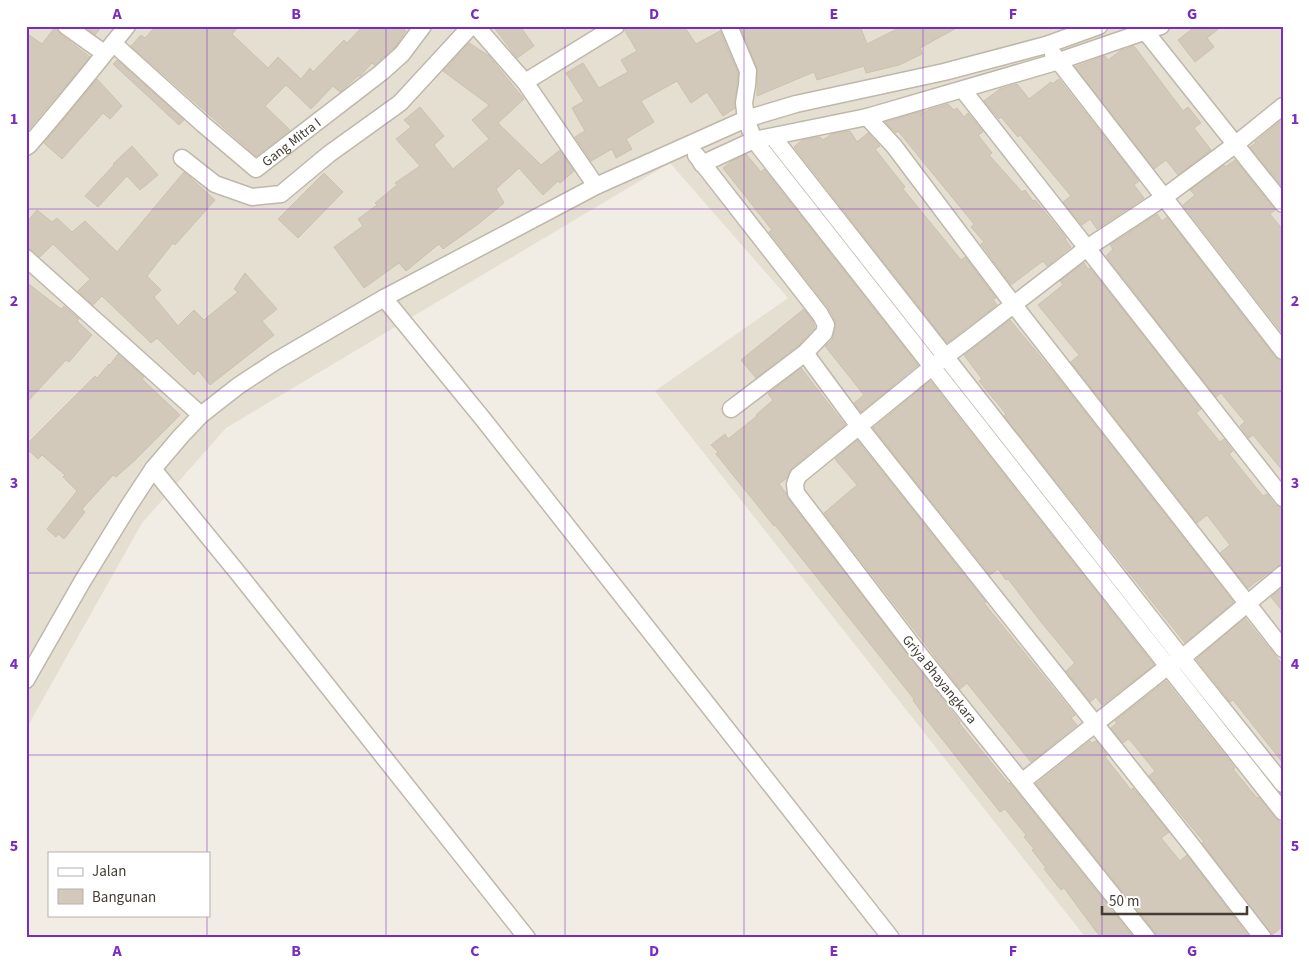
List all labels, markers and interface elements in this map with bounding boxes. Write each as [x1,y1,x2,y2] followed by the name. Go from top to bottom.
[111,3,122,25] text: A
[291,3,301,25] text: B
[470,3,480,25] text: C
[649,3,659,25] text: D
[830,3,838,25] text: E
[1009,3,1017,25] text: F
[1187,3,1197,25] text: G
[10,108,18,130] text: 1
[1291,108,1299,130] text: 1
[258,114,326,172] street label: Gang Mitra I
[10,290,18,312] text: 2
[1291,290,1299,312] text: 2
[10,472,18,494] text: 3
[1291,472,1299,494] text: 3
[897,631,981,728] street label: Griya Bhayangkara
[10,653,19,675] text: 4
[1291,653,1300,675] text: 4
[10,835,18,857] text: 5
[1291,835,1299,857] text: 5
[48,852,210,916] legend
[92,861,126,882] text: Jalan
[1102,884,1246,916] scale bar
[92,887,156,908] text: Bangunan
[1109,891,1139,912] text: 50 m
[111,940,122,962] text: A
[291,940,301,962] text: B
[470,940,480,962] text: C
[649,940,659,962] text: D
[830,940,838,962] text: E
[1009,940,1017,962] text: F
[1187,940,1197,962] text: G

